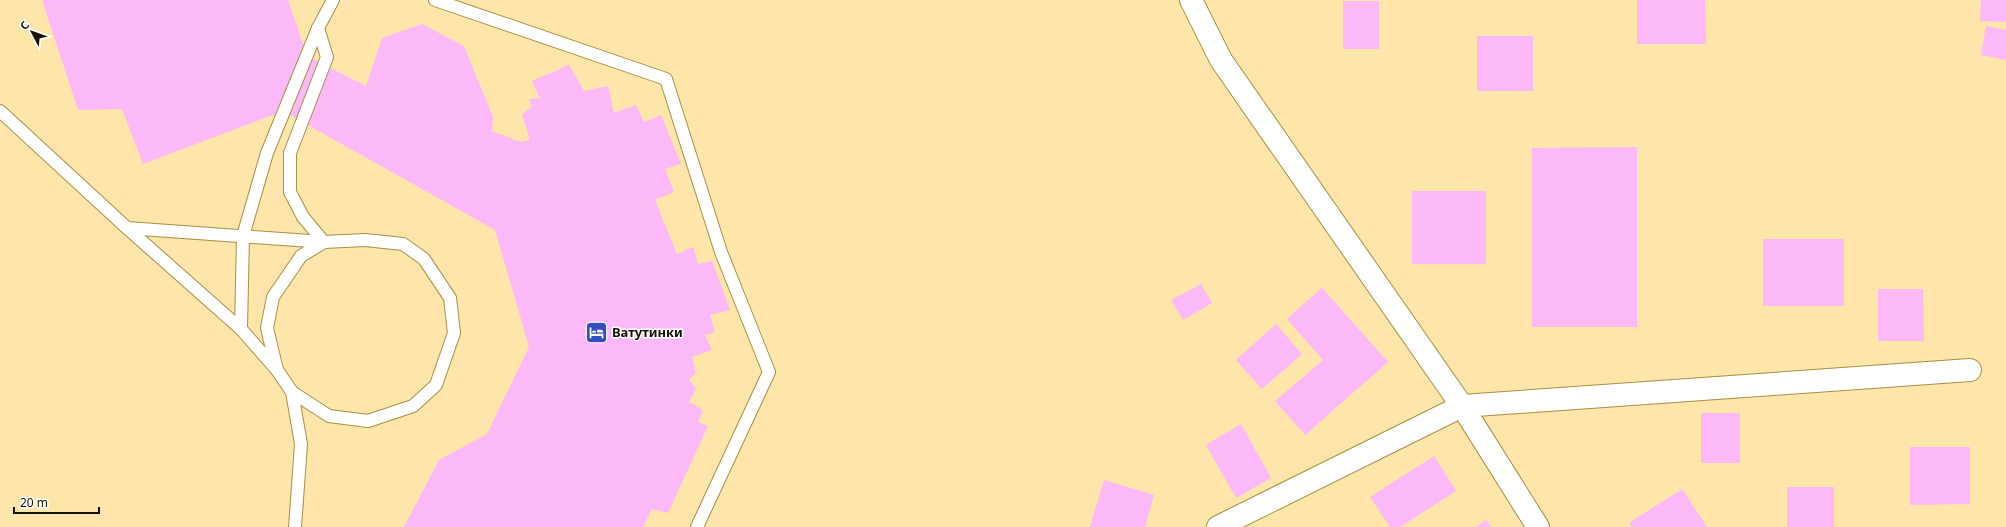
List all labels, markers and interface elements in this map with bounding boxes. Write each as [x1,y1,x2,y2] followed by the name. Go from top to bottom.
[12,12,52,52] north arrow
[16,18,32,33] text: С
[583,319,609,345] hotel icon: Ватутинки
[612,323,683,341] place label: Ватутинки
[14,489,99,515] scale bar
[20,494,48,511] text: 20 m

